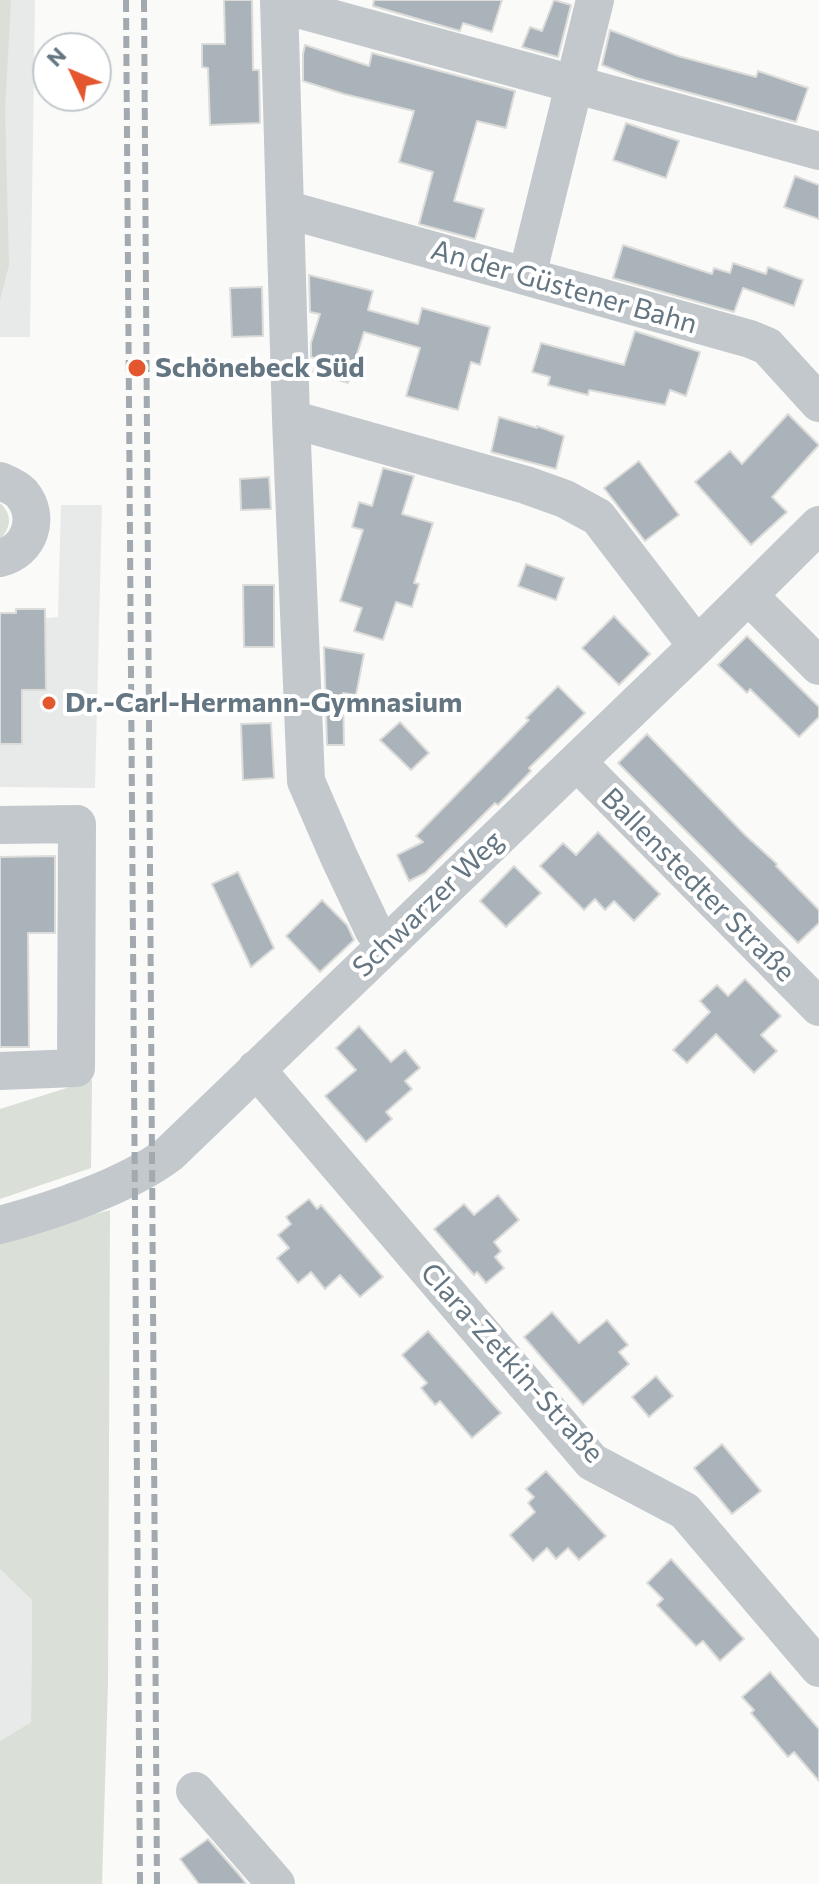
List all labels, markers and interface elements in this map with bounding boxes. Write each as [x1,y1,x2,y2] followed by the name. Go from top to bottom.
[32,32,112,112] north arrow
[40,41,71,72] text: N
[427,233,701,341] street label: An der Güstener Bahn
[155,351,365,385] place label: Schönebeck Süd
[126,357,148,379] marker: Schönebeck Süd
[65,686,463,720] place label: Dr.-Carl-Hermann-Gymnasium
[40,694,58,712] marker: Dr.-Carl-Hermann-Gymnasium
[594,781,802,989] street label: Ballenstedter Straße
[346,824,510,984] street label: Schwarzer Weg
[413,1256,611,1470] street label: Clara-Zetkin-Straße

